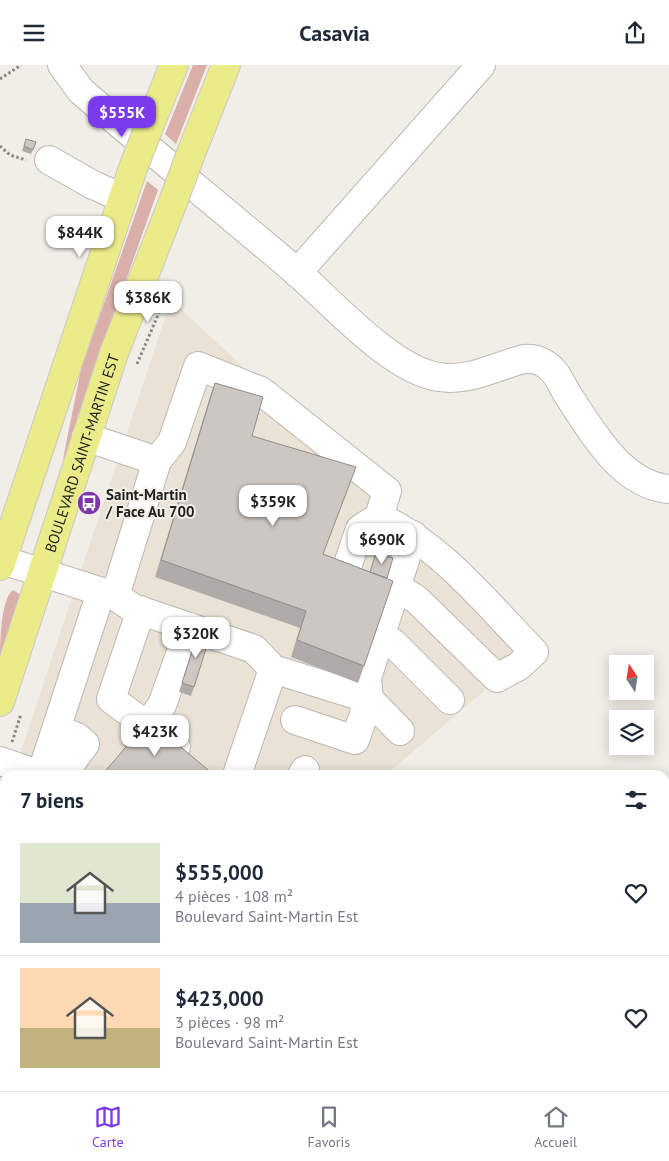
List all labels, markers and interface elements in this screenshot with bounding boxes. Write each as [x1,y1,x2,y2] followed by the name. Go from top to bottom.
[20,19,48,47] icon: menu
[299,19,370,47] text: Casavia
[621,19,649,47] icon: share
[87,95,157,138] pin: $555K
[99,102,145,122] text: $555K
[45,215,115,258] pin: $844K
[57,222,103,242] text: $844K
[113,281,183,323] pin: $386K
[125,287,171,307] text: $386K
[40,351,123,555] street label: BOULEVARD SAINT-MARTIN EST
[105,485,195,521] place label: Saint-Martin / Face Au 700
[238,485,308,527] pin: $359K
[76,490,102,516] bus stop icon: Saint-Martin / Face Au 700
[250,491,296,511] text: $359K
[347,523,417,565] pin: $690K
[359,529,405,549] text: $690K
[161,617,231,659] pin: $320K
[173,623,219,643] text: $320K
[609,655,654,700] north arrow
[609,655,654,755] map controls
[609,710,654,755] button: layers
[120,715,190,757] pin: $423K
[132,721,178,741] text: $423K
[622,786,650,814] icon: filters
[20,787,84,814] text: 7 biens
[175,859,264,886] text: $555,000
[60,863,120,923] icon: home
[622,879,650,907] icon: heart
[175,886,293,906] text: 4 pièces · 108 m²
[175,906,358,926] text: Boulevard Saint-Martin Est
[175,985,264,1012] text: $423,000
[60,988,120,1048] icon: home
[622,1004,650,1032] icon: heart
[175,1012,284,1032] text: 3 pièces · 98 m²
[175,1032,358,1052] text: Boulevard Saint-Martin Est
[92,1103,124,1151] tab: Carte
[308,1103,350,1151] tab: Favoris
[534,1103,577,1151] tab: Accueil

